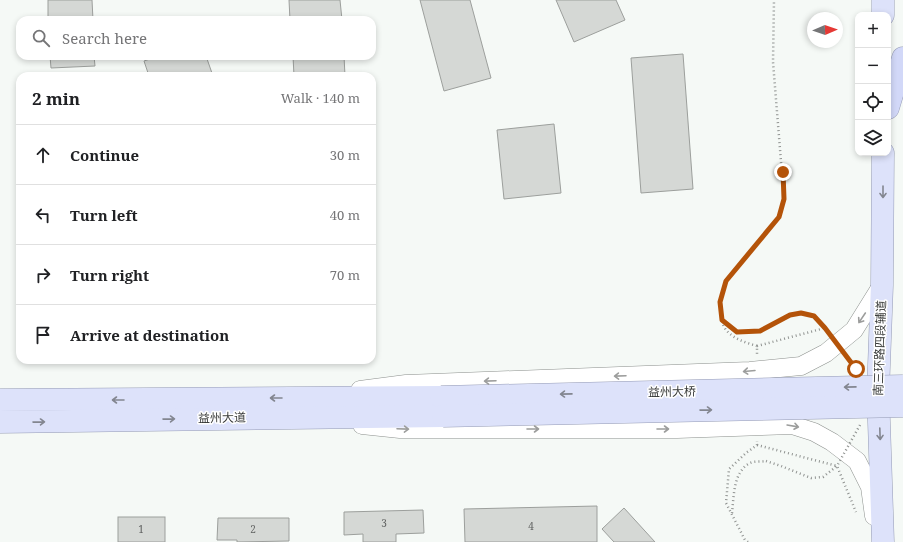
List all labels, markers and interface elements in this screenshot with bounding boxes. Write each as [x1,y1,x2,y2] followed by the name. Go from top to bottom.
[807,12,843,48] north arrow
[855,12,891,156] map controls
[855,12,891,48] button: +
[16,16,376,60] search box
[30,27,52,49] icon: search
[62,28,147,48] text: Search here
[855,48,891,84] button: −
[855,84,891,120] button: locate
[32,87,80,110] text: 2 min
[281,89,360,107] text: Walk · 140 m
[855,120,891,156] button: layers
[32,144,54,166] icon: ahead
[70,145,139,165] text: Continue
[330,146,360,164] text: 30 m
[774,163,792,181] route end
[879,185,887,198] one-way arrow
[32,204,54,226] icon: left
[70,205,138,225] text: Turn left
[330,206,360,224] text: 40 m
[32,264,54,286] icon: right
[70,265,149,285] text: Turn right
[330,266,360,284] text: 70 m
[869,300,890,396] street label: 南三环路四段辅道
[857,312,865,324] one-way arrow
[32,324,54,346] icon: arrive
[70,325,229,345] text: Arrive at destination
[847,360,865,378] route start
[743,367,756,374] one-way arrow
[614,372,627,380] one-way arrow
[484,377,497,385] one-way arrow
[648,383,696,400] street label: 益州大桥
[844,384,857,391] one-way arrow
[560,390,573,398] one-way arrow
[270,394,283,402] one-way arrow
[112,396,125,403] one-way arrow
[699,406,712,414] one-way arrow
[198,409,246,426] street label: 益州大道
[162,416,175,423] one-way arrow
[32,418,45,426] one-way arrow
[786,423,799,431] one-way arrow
[396,425,409,433] one-way arrow
[526,425,539,433] one-way arrow
[656,425,669,433] one-way arrow
[876,427,883,440] one-way arrow
[381,516,387,530] house number: 3
[528,519,534,533] house number: 4
[138,522,144,536] house number: 1
[250,522,256,536] house number: 2

